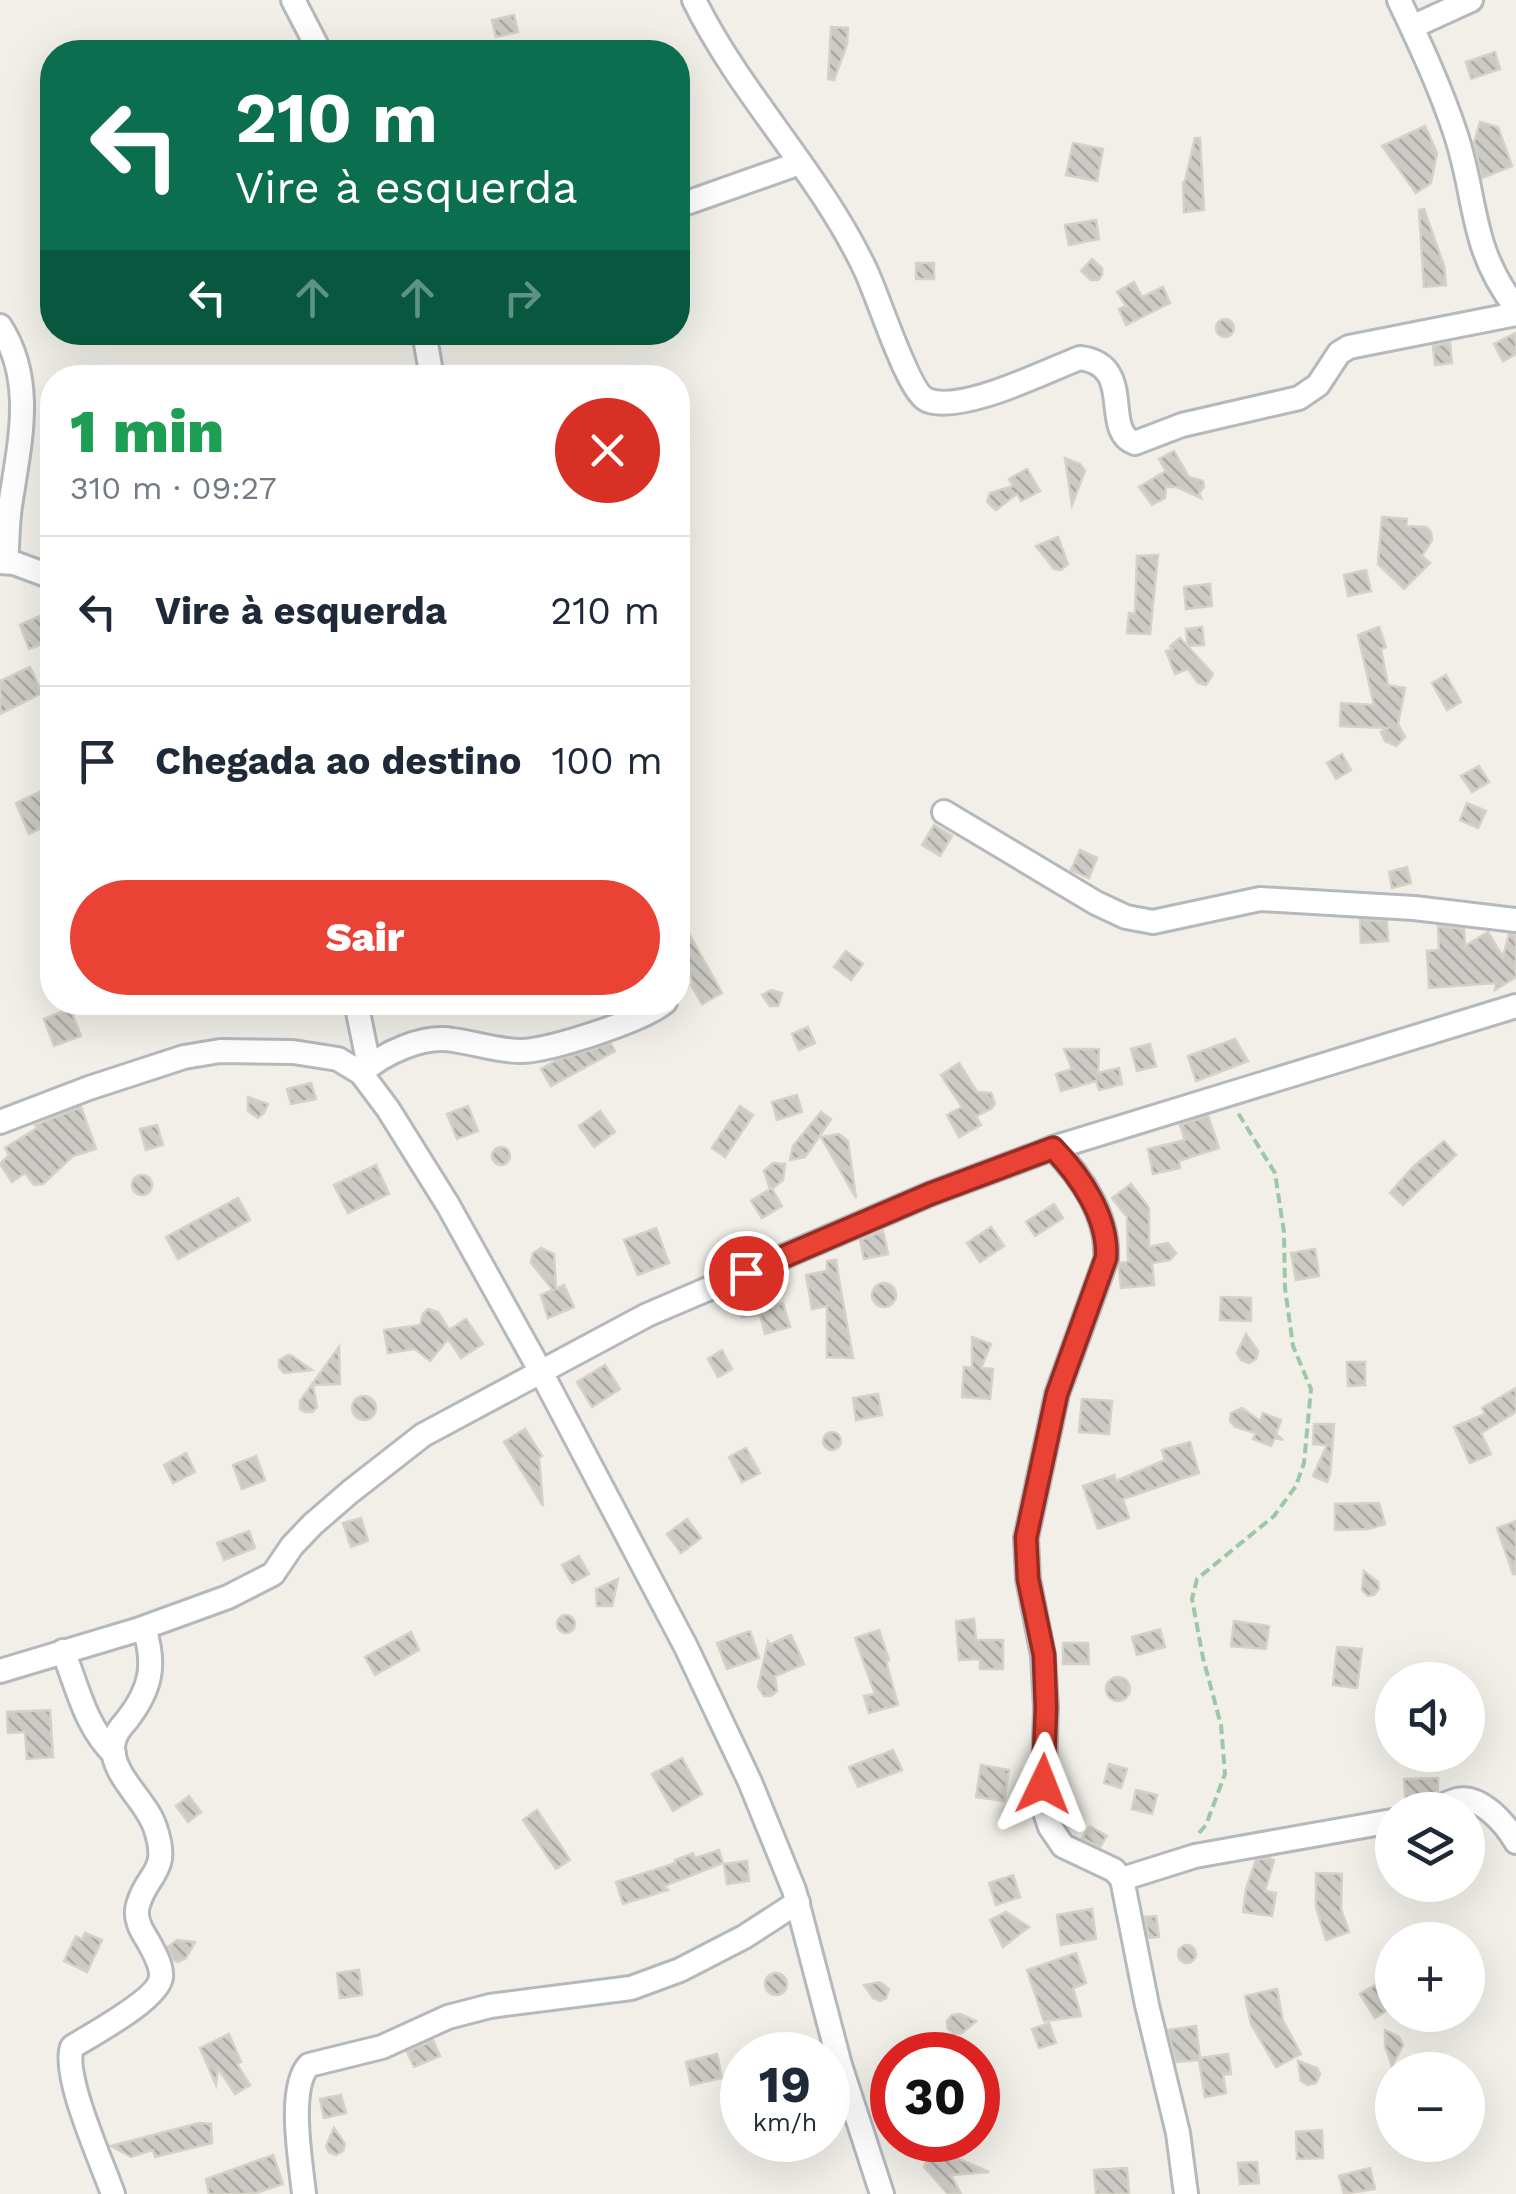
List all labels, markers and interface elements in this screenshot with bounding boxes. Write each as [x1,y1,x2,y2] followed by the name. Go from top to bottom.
[235,77,438,159] text: 210 m
[70,80,200,210] icon: left
[235,161,578,214] text: Vire à esquerda
[180,270,235,325] icon: left
[285,270,340,325] icon: ahead
[390,270,445,325] icon: ahead
[495,270,550,325] icon: right
[70,396,224,467] text: 1 min
[555,398,660,503] button: close
[70,469,277,507] text: 310 m · 09:27
[70,584,125,639] icon: left
[155,589,447,633] text: Vire à esquerda
[550,589,660,633] text: 210 m
[70,734,125,789] icon: arrive
[155,739,522,783] text: Chegada ao destino
[552,739,663,783] text: 100 m
[70,880,660,995] button: Sair
[704,1231,789,1316] pin
[719,1246,774,1301] icon: arrive
[1375,1662,1485,2162] map controls
[1375,1662,1485,1772] button: sound
[991,1732,1095,1836] position arrow
[1375,1792,1485,1902] button: layers
[1375,1922,1485,2032] button: +
[870,2032,1000,2162] speed limit sign: 30
[1375,2052,1485,2162] button: −
[759,2055,811,2114] text: 19
[753,2108,817,2137] text: km/h

